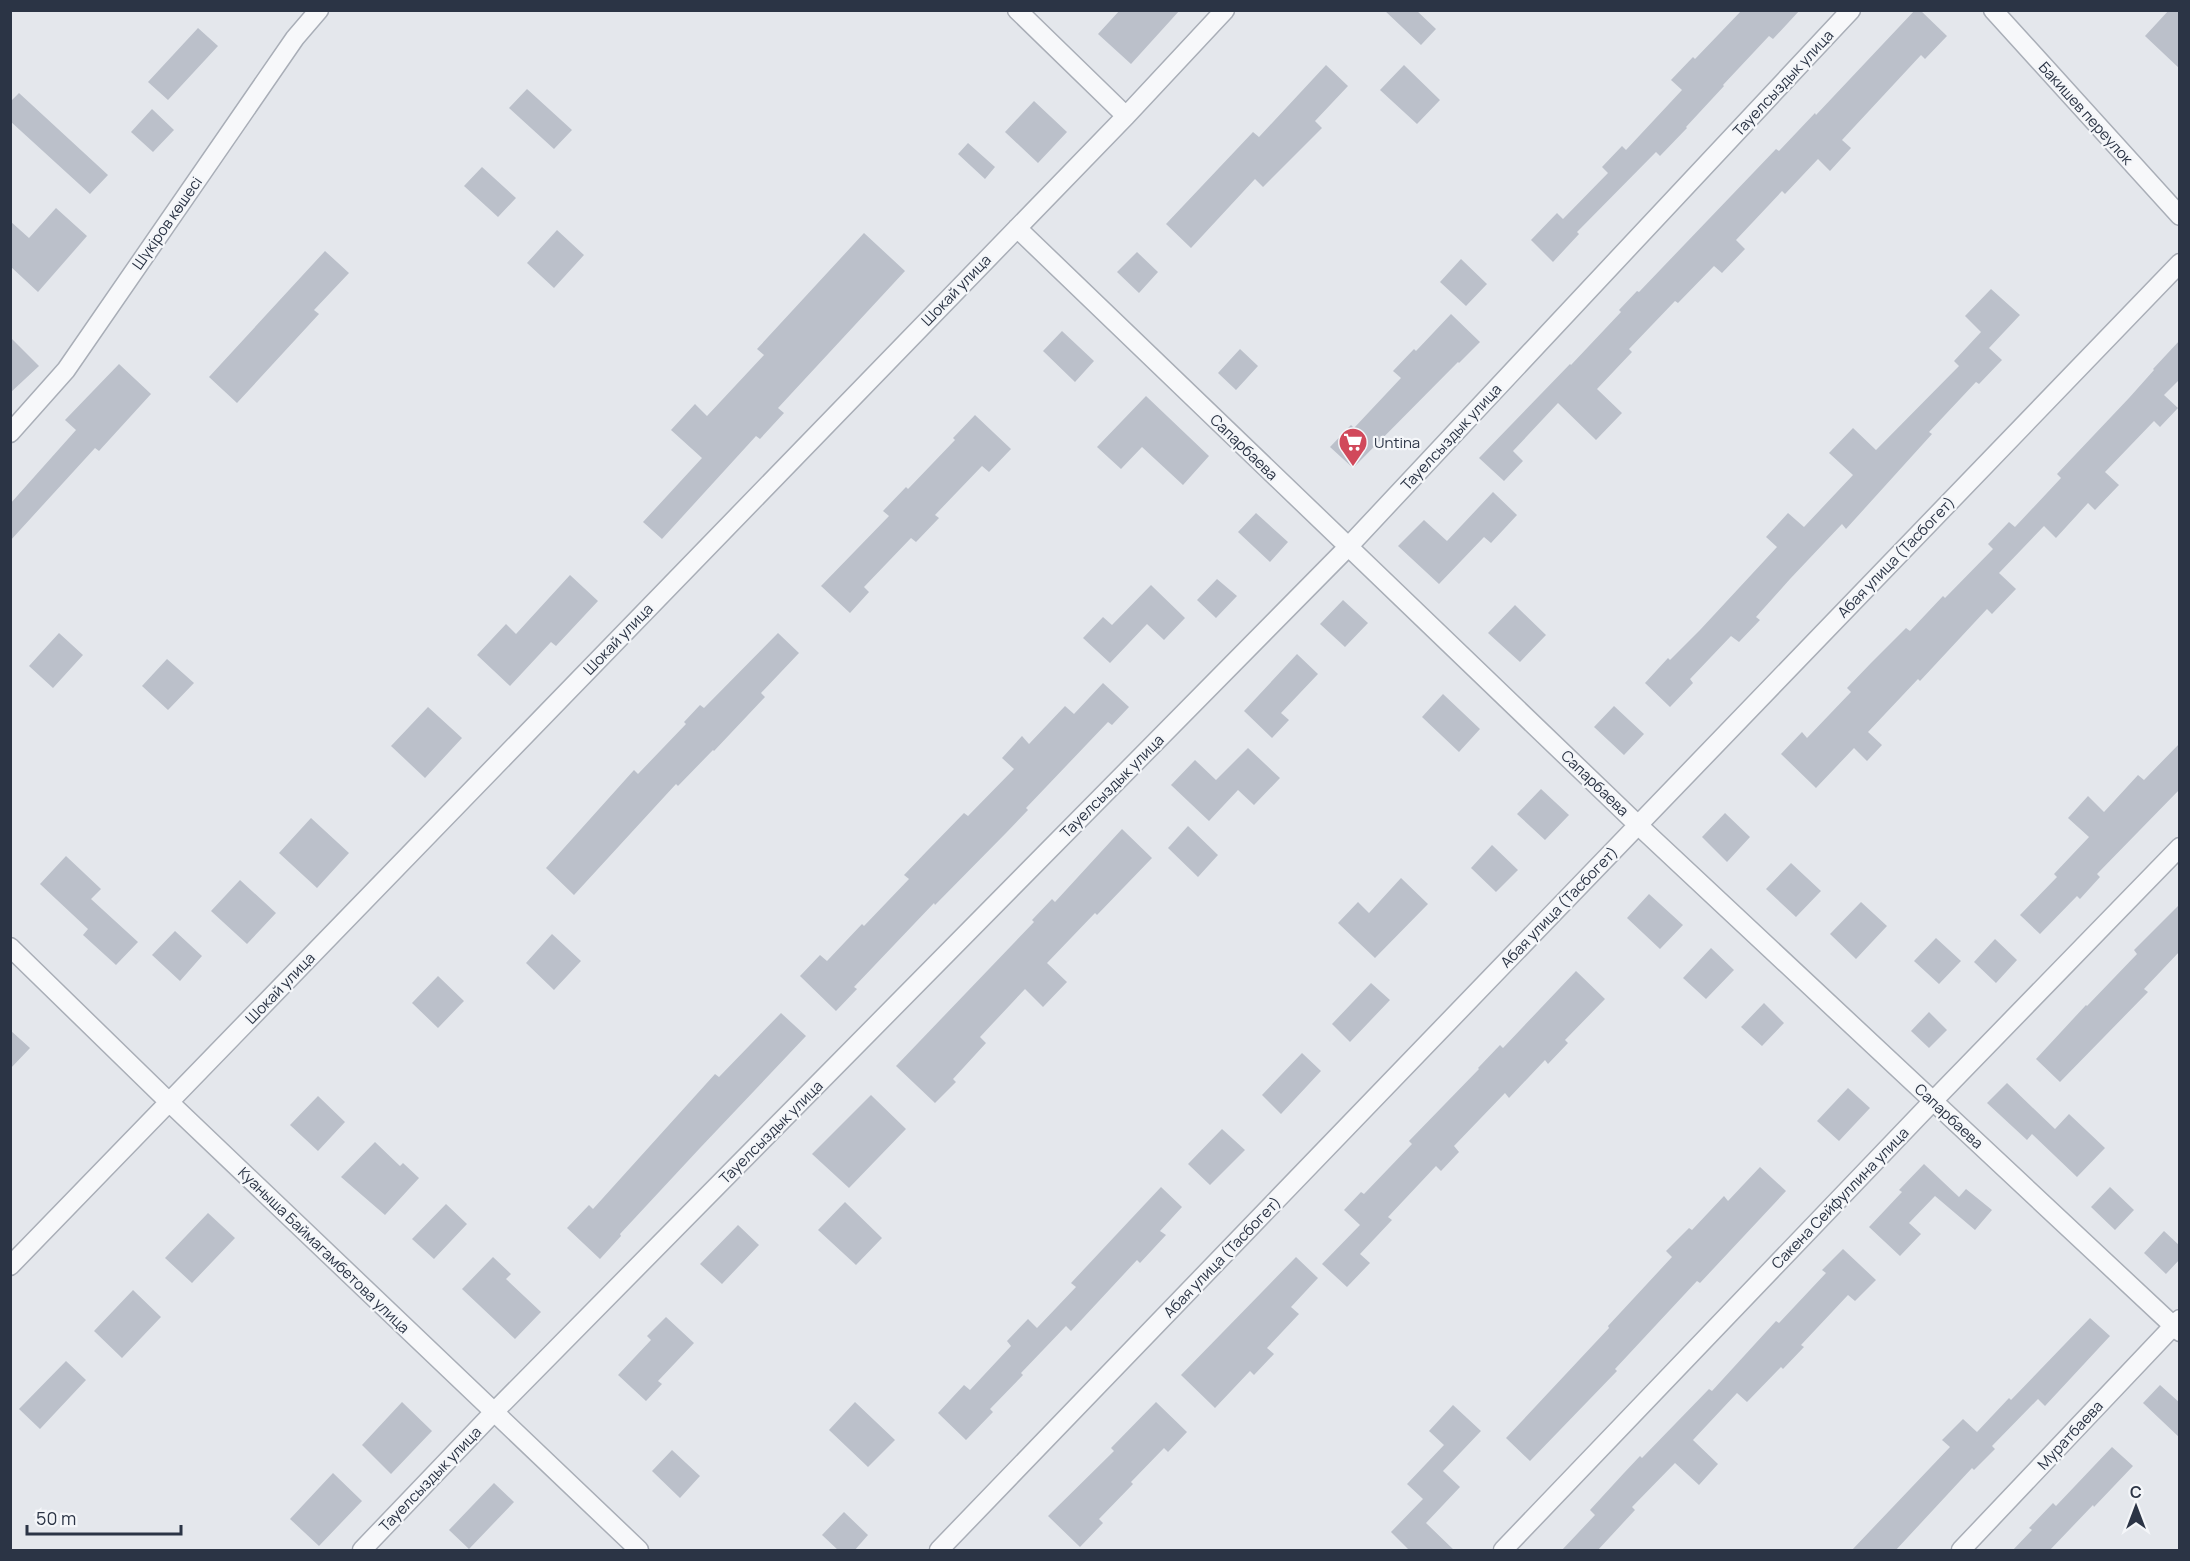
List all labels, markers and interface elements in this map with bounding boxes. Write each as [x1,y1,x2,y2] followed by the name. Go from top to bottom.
[1728,25,1838,141] street label: Тауелсыздык улица
[2034,57,2138,169] street label: Бакишев переулок
[127,172,207,274] street label: Шүкіров көшесі
[916,250,996,330] street label: Шокай улица
[1396,379,1506,495] street label: Тауелсыздык улица
[1205,409,1283,485] street label: Сапарбаева
[1337,426,1369,468] supermarket icon: Untina
[1374,432,1420,453] place label: Untina
[1832,492,1960,622] street label: Абая улица (Тасбогет)
[578,599,658,679] street label: Шокай улица
[1055,729,1169,843] street label: Тауелсыздык улица
[1556,745,1634,821] street label: Сапарбаева
[1495,842,1623,972] street label: Абая улица (Тасбогет)
[240,948,320,1028] street label: Шокай улица
[714,1075,828,1189] street label: Тауелсыздык улица
[1910,1079,1988,1153] street label: Сапарбаева
[1767,1122,1913,1274] street label: Сакена Сейфуллина улица
[234,1162,414,1338] street label: Куаныша Баймагамбетова улица
[1158,1192,1286,1322] street label: Абая улица (Тасбогет)
[2032,1396,2108,1474] street label: Муратбаева
[374,1422,486,1536] street label: Тауелсыздык улица
[2106,1477,2166,1537] north arrow
[2130,1481,2142,1503] text: С
[27,1498,182,1536] scale bar
[36,1506,76,1530] text: 50 m

